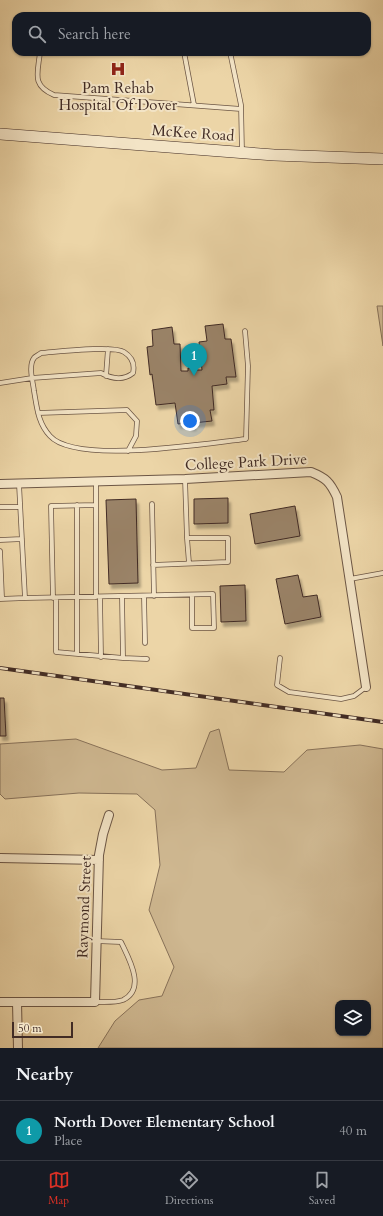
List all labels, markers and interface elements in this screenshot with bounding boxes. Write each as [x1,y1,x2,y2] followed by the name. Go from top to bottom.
[12,12,371,56] search box
[26,23,48,45] icon: search
[58,24,131,44] text: Search here
[109,60,127,78] hospital icon: Pam Rehab Hospital Of Dover
[59,78,178,115] place label: Pam Rehab Hospital Of Dover
[151,120,235,146] street label: McKee Road
[181,343,207,376] pin: 1
[180,411,200,431] your location
[184,449,308,475] street label: College Park Drive
[72,855,96,958] street label: Raymond Street
[335,1000,371,1036] map controls
[335,1000,371,1036] button: layers
[12,1020,73,1039] scale bar
[18,1021,42,1036] text: 50 m
[16,1063,73,1086] text: Nearby
[54,1112,275,1132] text: North Dover Elementary School
[26,1122,32,1140] text: 1
[339,1122,367,1140] text: 40 m
[54,1132,82,1150] text: Place
[48,1169,70,1208] tab: Map
[165,1169,213,1208] tab: Directions
[309,1169,335,1208] tab: Saved

